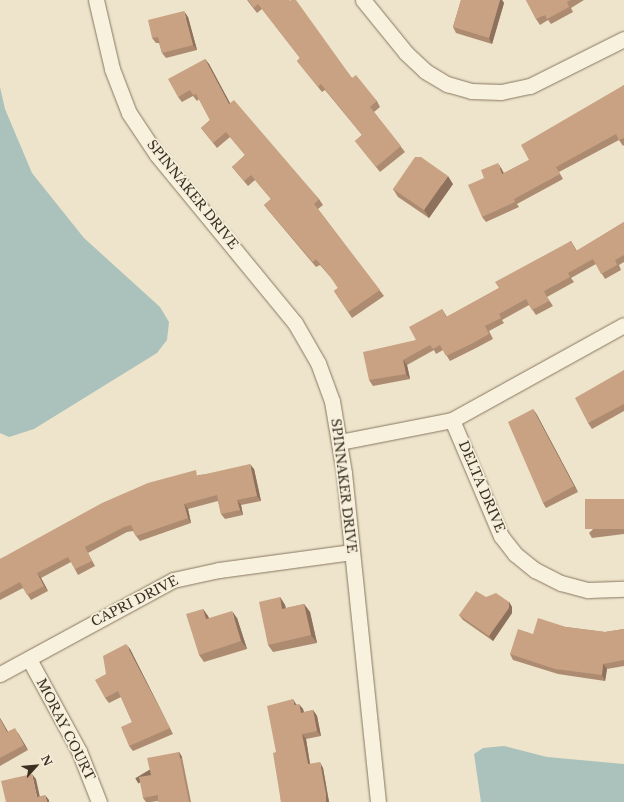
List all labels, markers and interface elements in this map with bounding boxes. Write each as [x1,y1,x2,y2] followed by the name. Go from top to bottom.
[143,137,241,253] street label: SPINNAKER DRIVE
[327,417,359,555] street label: SPINNAKER DRIVE
[455,439,507,535] street label: DELTA DRIVE
[89,573,181,631] street label: CAPRI DRIVE
[32,676,98,784] street label: MORAY COURT
[16,746,56,786] north arrow
[38,753,55,768] text: N

